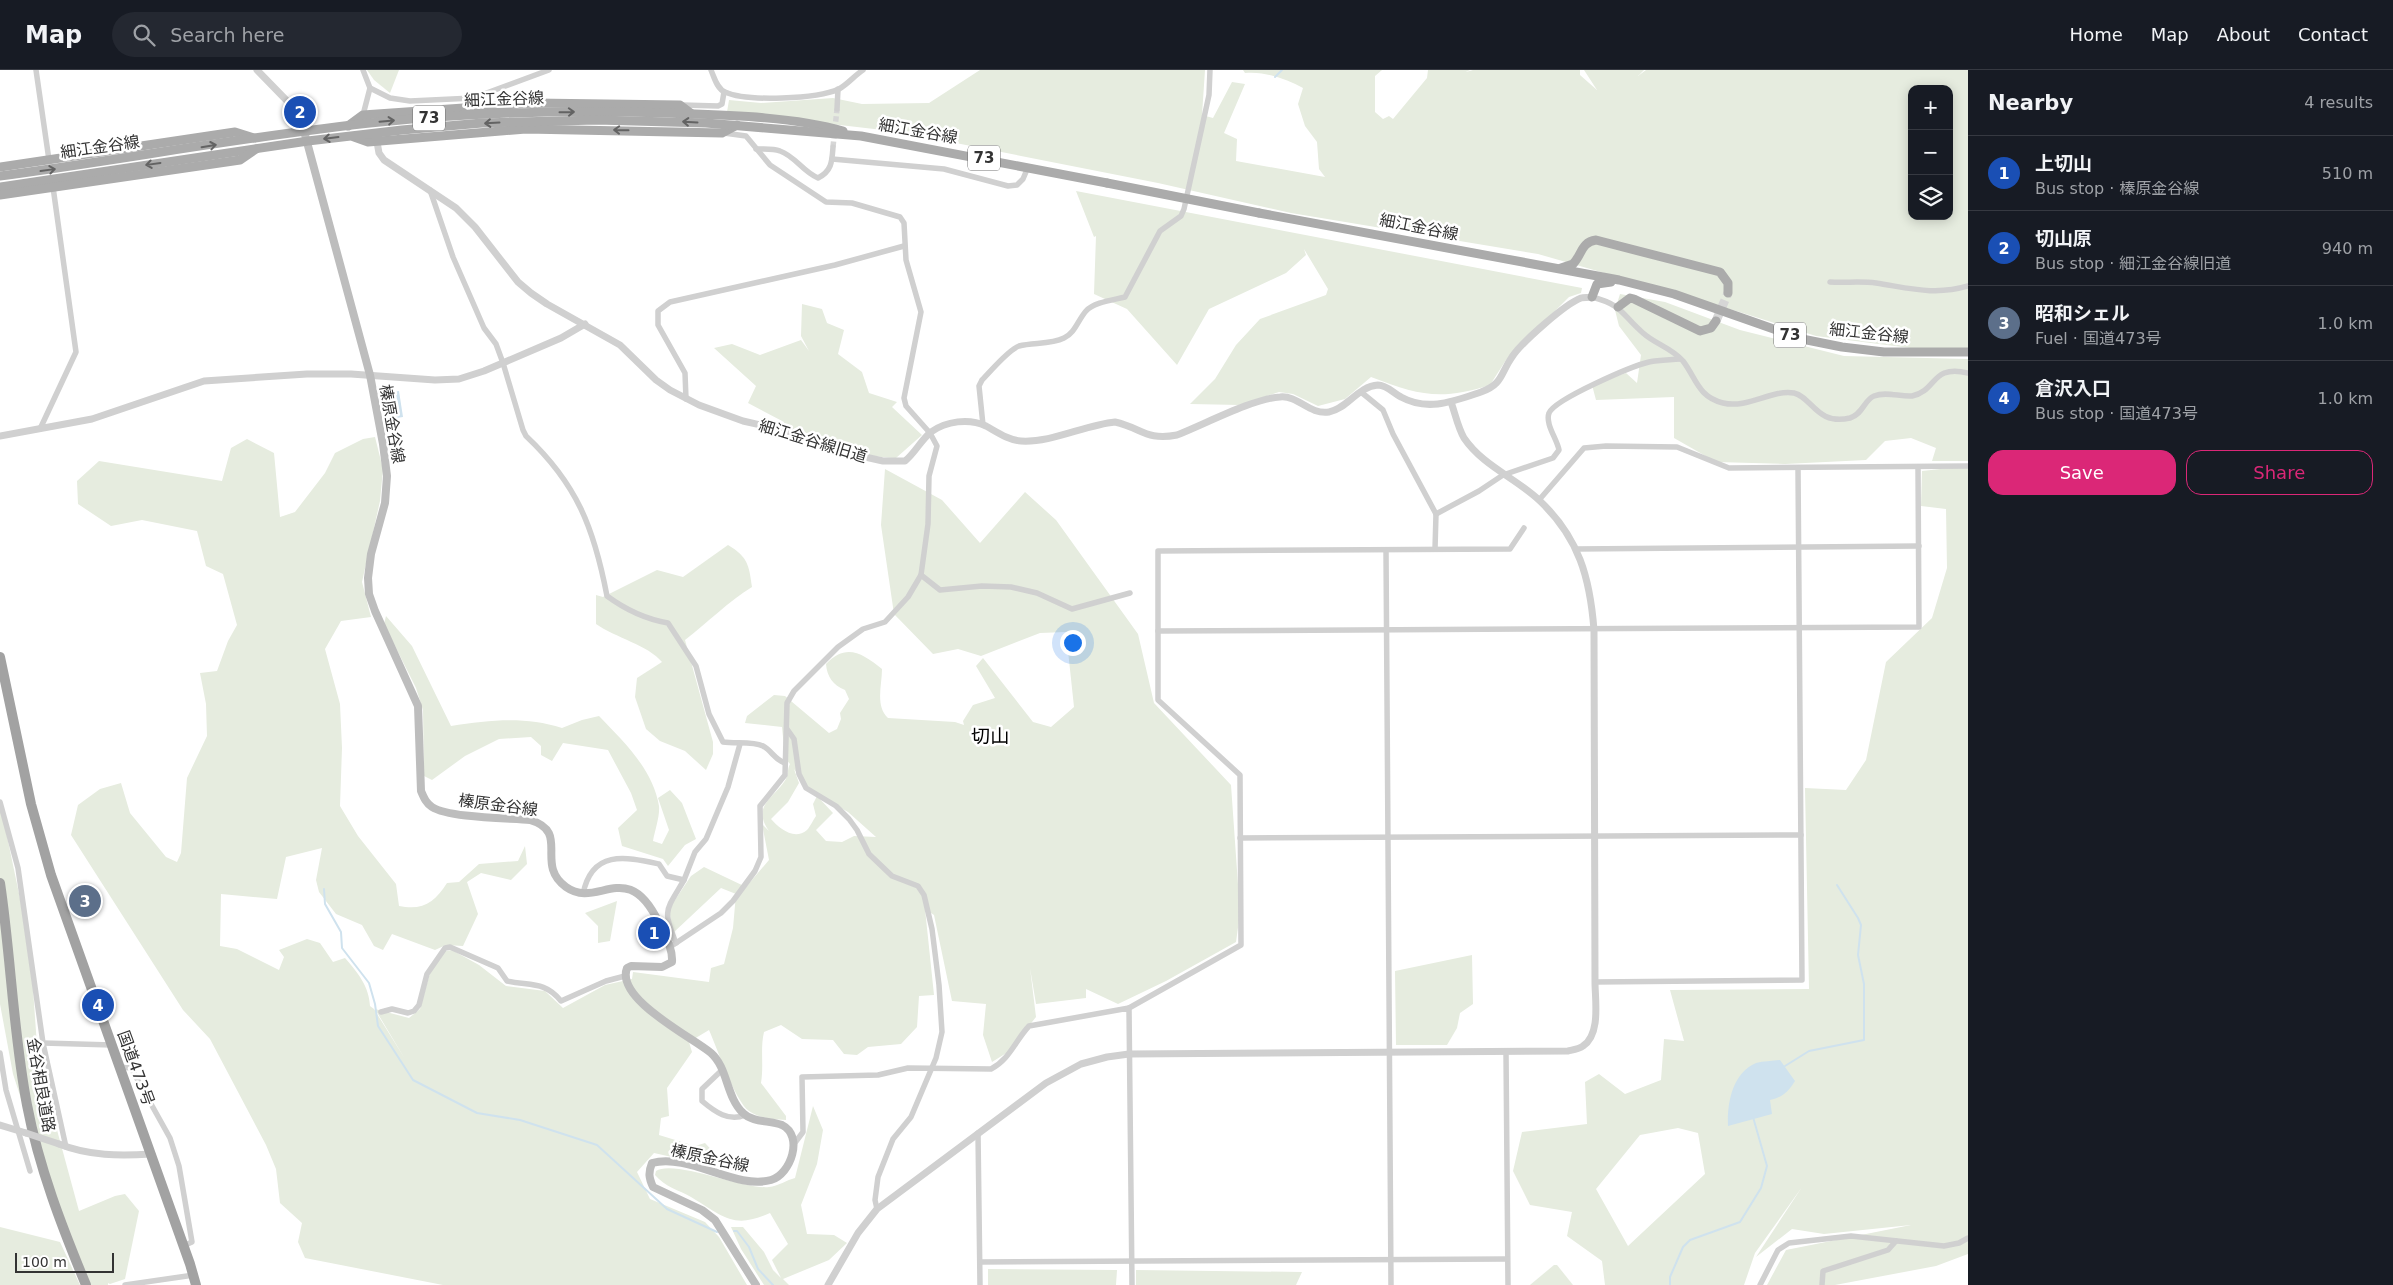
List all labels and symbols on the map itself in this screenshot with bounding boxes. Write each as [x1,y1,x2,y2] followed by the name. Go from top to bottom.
[464,88,544,110] street label: 細江金谷線
[284,93,316,131] pin: 2
[413,106,445,130] road number: 73
[558,107,575,117] one-way arrow
[877,115,959,147] street label: 細江金谷線
[379,116,395,126] one-way arrow
[485,118,501,127] one-way arrow
[682,118,698,127] one-way arrow
[613,125,629,135] one-way arrow
[59,132,141,162] street label: 細江金谷線
[323,133,339,143] one-way arrow
[201,140,217,150] one-way arrow
[968,146,1000,170] road number: 73
[145,159,161,169] one-way arrow
[40,164,56,174] one-way arrow
[1378,210,1460,244] street label: 細江金谷線
[1828,319,1910,347] street label: 細江金谷線
[1774,322,1806,348] road number: 73
[376,383,408,465] street label: 榛原金谷線
[757,416,869,466] street label: 細江金谷線旧道
[1060,630,1086,656] your location
[971,725,1009,747] district label: 切山
[457,791,539,819] street label: 榛原金谷線
[69,882,101,920] pin: 3
[638,914,670,952] pin: 1
[82,986,114,1024] pin: 4
[114,1028,158,1108] street label: 国道473号
[23,1036,59,1134] street label: 金谷相良道路
[669,1140,751,1176] street label: 榛原金谷線
[15,1250,114,1273] scale bar

